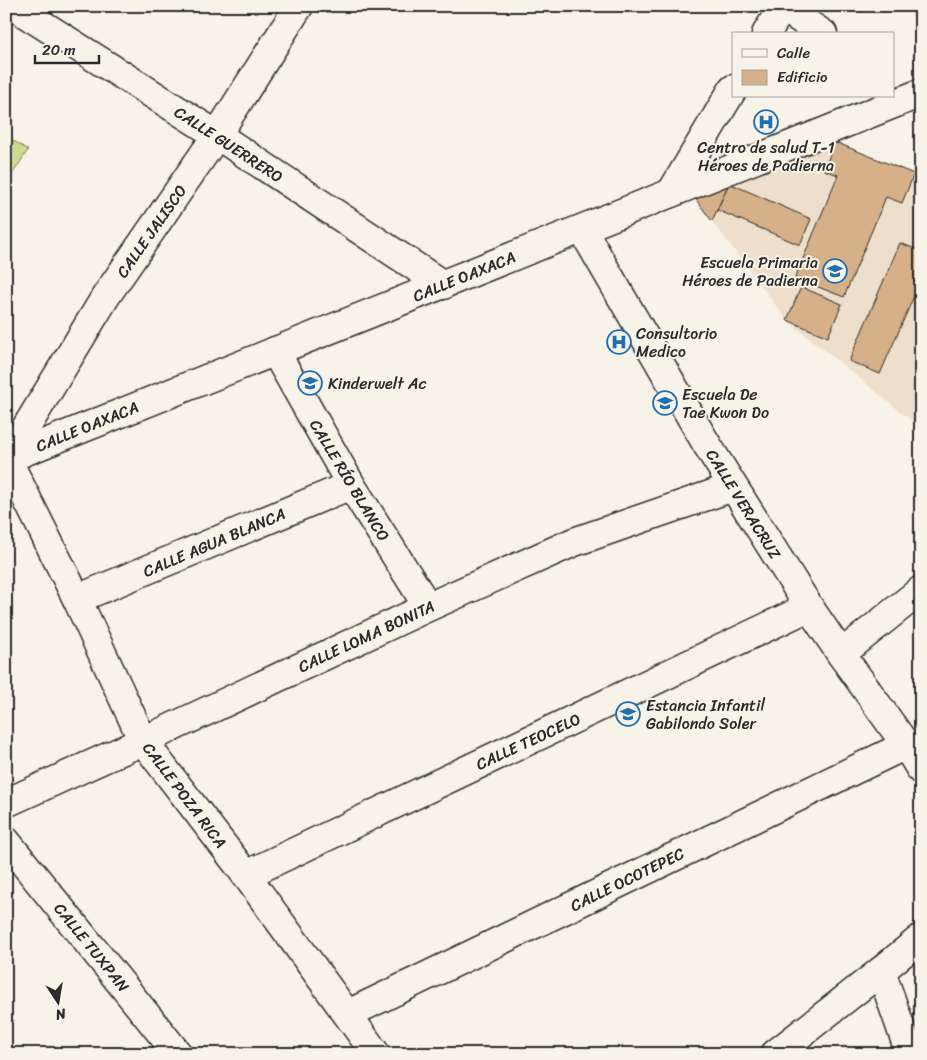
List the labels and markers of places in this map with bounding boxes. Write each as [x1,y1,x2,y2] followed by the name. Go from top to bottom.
[753,109,779,135] hospital icon: Centro de salud T-1 Héroes de Padierna
[697,133,835,180] place label: Centro de salud T-1 Héroes de Padierna
[682,248,818,295] place label: Escuela Primaria Héroes de Padierna
[822,258,848,284] school or university icon: Escuela Primaria Héroes de Padierna
[636,319,717,366] place label: Consultorio Medico
[606,329,632,355] hospital icon: Consultorio Medico
[328,369,426,398] place label: Kinderwelt Ac
[297,370,323,396] school or university icon: Kinderwelt Ac
[682,380,769,427] place label: Escuela De Tae Kwon Do
[652,390,678,416] school or university icon: Escuela De Tae Kwon Do
[646,691,766,738] place label: Estancia Infantil Gabilondo Soler
[615,701,641,727] school or university icon: Estancia Infantil Gabilondo Soler

